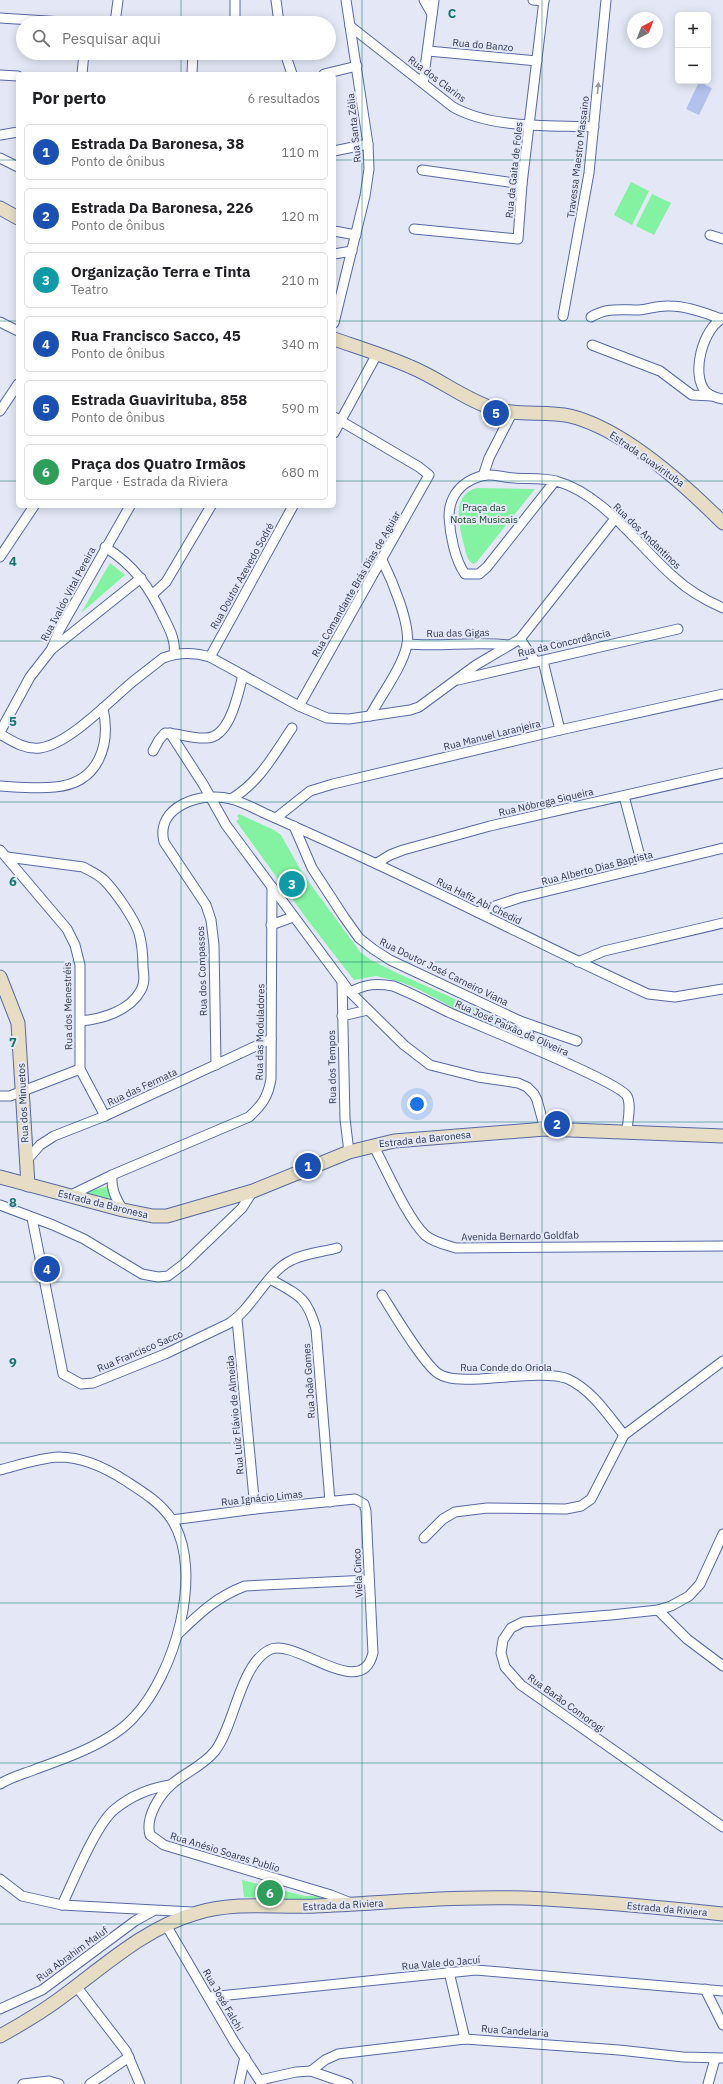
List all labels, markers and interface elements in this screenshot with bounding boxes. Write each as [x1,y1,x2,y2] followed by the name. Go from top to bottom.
[448,5,457,22] text: C
[627,12,663,48] north arrow
[675,12,711,84] map controls
[675,12,711,48] button: +
[16,16,336,60] search box
[30,27,52,49] icon: search
[62,29,161,48] text: Pesquisar aqui
[452,36,514,54] street label: Rua do Banzo
[675,48,711,84] button: −
[405,53,469,105] street label: Rua dos Clarins
[595,82,602,94] one-way arrow
[32,87,106,109] text: Por perto
[247,90,320,107] text: 6 resultados
[344,92,364,163] street label: Rua Santa Zélia
[564,95,592,219] street label: Travessa Maestro Massaino
[502,121,526,219] street label: Rua da Gaita de Foles
[71,134,244,153] text: Estrada Da Baronesa, 38
[42,144,50,161] text: 1
[281,144,319,161] text: 110 m
[71,153,165,170] text: Ponto de ônibus
[71,198,253,217] text: Estrada Da Baronesa, 226
[42,208,50,225] text: 2
[281,208,319,225] text: 120 m
[71,217,165,234] text: Ponto de ônibus
[71,262,251,281] text: Organização Terra e Tinta
[42,272,50,289] text: 3
[281,272,319,289] text: 210 m
[71,281,108,298] text: Teatro
[71,326,241,345] text: Rua Francisco Sacco, 45
[42,336,50,353] text: 4
[281,336,319,353] text: 340 m
[71,345,165,362] text: Ponto de ônibus
[71,390,247,409] text: Estrada Guavirituba, 858
[483,398,509,428] pin: 5
[42,400,50,417] text: 5
[281,400,319,417] text: 590 m
[71,409,165,426] text: Ponto de ônibus
[607,428,687,490] street label: Estrada Guavirituba
[71,454,246,473] text: Praça dos Quatro Irmãos
[42,464,50,481] text: 6
[281,464,319,481] text: 680 m
[71,473,228,490] text: Parque · Estrada da Riviera
[610,500,684,572] street label: Rua dos Andantinos
[450,501,518,526] park label: Praça das Notas Musicais
[309,508,403,659] street label: Rua Comandante Brás Dias de Aguiar
[207,520,277,632] street label: Rua Doutor Azevedo Sodré
[38,544,99,643] street label: Rua Ivaldo Vital Pereira
[9,553,17,570] text: 4
[426,626,490,640] street label: Rua das Gigas
[516,626,612,660] street label: Rua da Concordância
[9,713,17,730] text: 5
[442,716,543,753] street label: Rua Manuel Laranjeira
[497,785,595,819] street label: Rua Nóbrega Siqueira
[540,848,655,888] street label: Rua Alberto Dias Baptista
[279,869,305,899] pin: 3
[9,873,17,890] text: 6
[434,875,524,927] street label: Rua Hafiz Abi Chedid
[194,926,210,1016] street label: Rua dos Compassos
[377,935,511,1009] street label: Rua Doutor José Carneiro Viana
[61,962,75,1050] street label: Rua dos Menestréis
[253,983,267,1081] street label: Rua das Moduladores
[453,997,571,1059] street label: Rua José Paixão de Oliveira
[325,1030,339,1104] street label: Rua dos Tempos
[9,1034,17,1051] text: 7
[14,1063,32,1143] street label: Rua dos Minuetos
[105,1065,180,1109] street label: Rua das Fermata
[407,1094,427,1114] your location
[544,1109,570,1139] pin: 2
[378,1128,472,1150] street label: Estrada da Baronesa
[295,1151,321,1181] pin: 1
[57,1186,150,1222] street label: Estrada da Baronesa
[9,1194,17,1211] text: 8
[461,1228,579,1244] street label: Avenida Bernardo Goldfab
[34,1254,60,1284] pin: 4
[95,1327,185,1375] street label: Rua Francisco Sacco
[300,1343,318,1419] street label: Rua João Gomes
[9,1354,17,1371] text: 9
[223,1354,247,1475] street label: Rua Luíz Flávio de Almeida
[460,1361,552,1374] street label: Rua Conde do Oriola
[221,1487,304,1509] street label: Rua Ignácio Limas
[350,1548,366,1598] street label: Viela Cinco
[525,1671,607,1735] street label: Rua Barão Comorogi
[169,1829,282,1875] street label: Rua Anésio Soares Publio
[257,1878,283,1908] pin: 6
[302,1896,384,1914] street label: Estrada da Riviera
[626,1899,709,1919] street label: Estrada da Riviera
[34,1923,111,1984] street label: Rua Abrahim Maluf
[401,1953,481,1973] street label: Rua Vale do Jacuí
[200,1967,246,2033] street label: Rua José Falchi
[481,2022,550,2040] street label: Rua Candelaria

